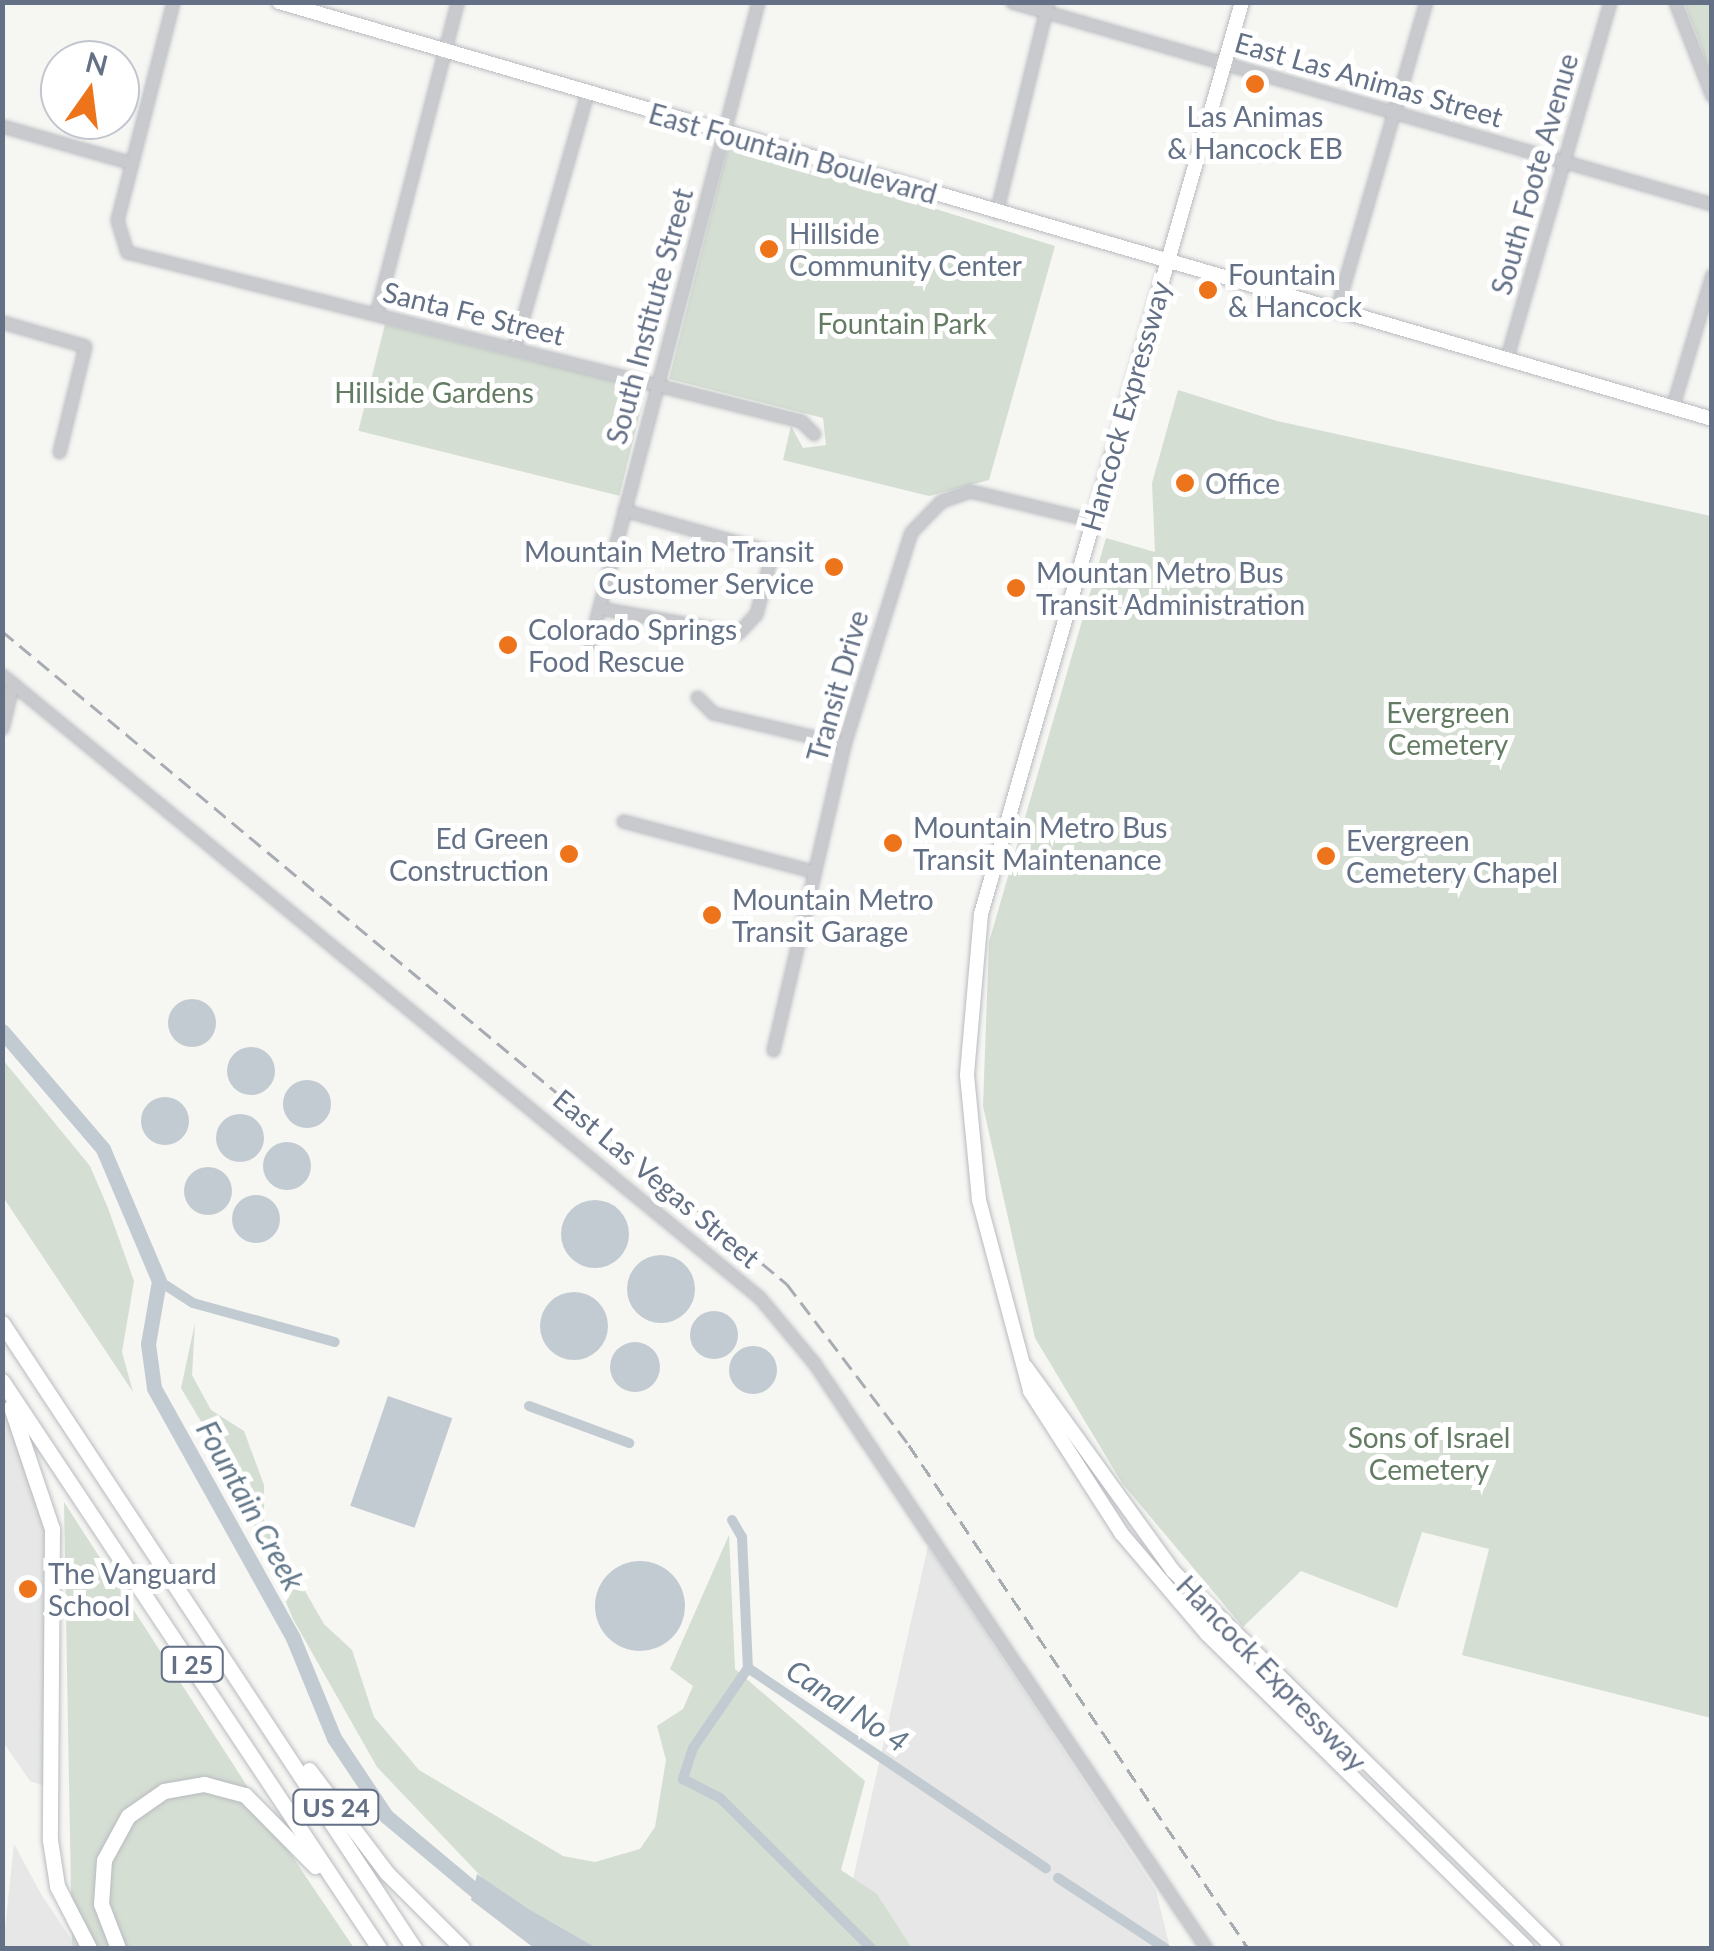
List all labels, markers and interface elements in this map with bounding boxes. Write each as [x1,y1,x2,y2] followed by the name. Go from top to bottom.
[1231,25,1507,133] street label: East Las Animas Street
[40,40,140,140] north arrow
[82,44,111,82] text: N
[1483,49,1585,299] street label: South Foote Avenue
[1244,73,1266,95] marker: Las Animas & Hancock EB
[645,96,941,210] street label: East Fountain Boulevard
[1167,99,1343,165] place label: Las Animas & Hancock EB
[599,184,699,448] street label: South Institute Street
[789,216,1023,282] place label: Hillside Community Center
[758,238,780,260] marker: Hillside Community Center
[1228,257,1362,323] place label: Fountain & Hancock
[380,274,568,352] street label: Santa Fe Street
[1073,277,1177,535] street label: Hancock Expressway
[1197,279,1219,301] marker: Fountain & Hancock
[817,306,987,340] park label: Fountain Park
[334,375,534,409] park label: Hillside Gardens
[1205,466,1280,500] place label: Office
[1174,472,1196,494] marker: Office
[523,534,814,600] place label: Mountain Metro Transit Customer Service
[1036,555,1306,621] place label: Mountan Metro Bus Transit Administration
[823,556,845,578] marker: Mountain Metro Transit Customer Service
[1005,577,1027,599] marker: Mountan Metro Bus Transit Administration
[799,607,875,765] street label: Transit Drive
[528,612,737,678] place label: Colorado Springs Food Rescue
[497,634,519,656] marker: Colorado Springs Food Rescue
[1386,695,1510,761] park label: Evergreen Cemetery
[913,810,1167,876] place label: Mountain Metro Bus Transit Maintenance
[389,821,549,887] place label: Ed Green Construction
[1346,823,1559,889] place label: Evergreen Cemetery Chapel
[882,832,904,854] marker: Mountain Metro Bus Transit Maintenance
[558,843,580,865] marker: Ed Green Construction
[1315,845,1337,867] marker: Evergreen Cemetery Chapel
[732,882,934,948] place label: Mountain Metro Transit Garage
[701,904,723,926] marker: Mountain Metro Transit Garage
[547,1082,767,1274] street label: East Las Vegas Street
[190,1414,312,1596] water label: Fountain Creek
[1347,1420,1511,1486] park label: Sons of Israel Cemetery
[48,1556,218,1622] place label: The Vanguard School
[1170,1568,1374,1778] street label: Hancock Expressway
[17,1578,39,1600] marker: The Vanguard School
[160,1644,224,1684] road number: I 25
[780,1651,916,1759] water label: Canal No 4
[291,1787,381,1827] road number: US 24

